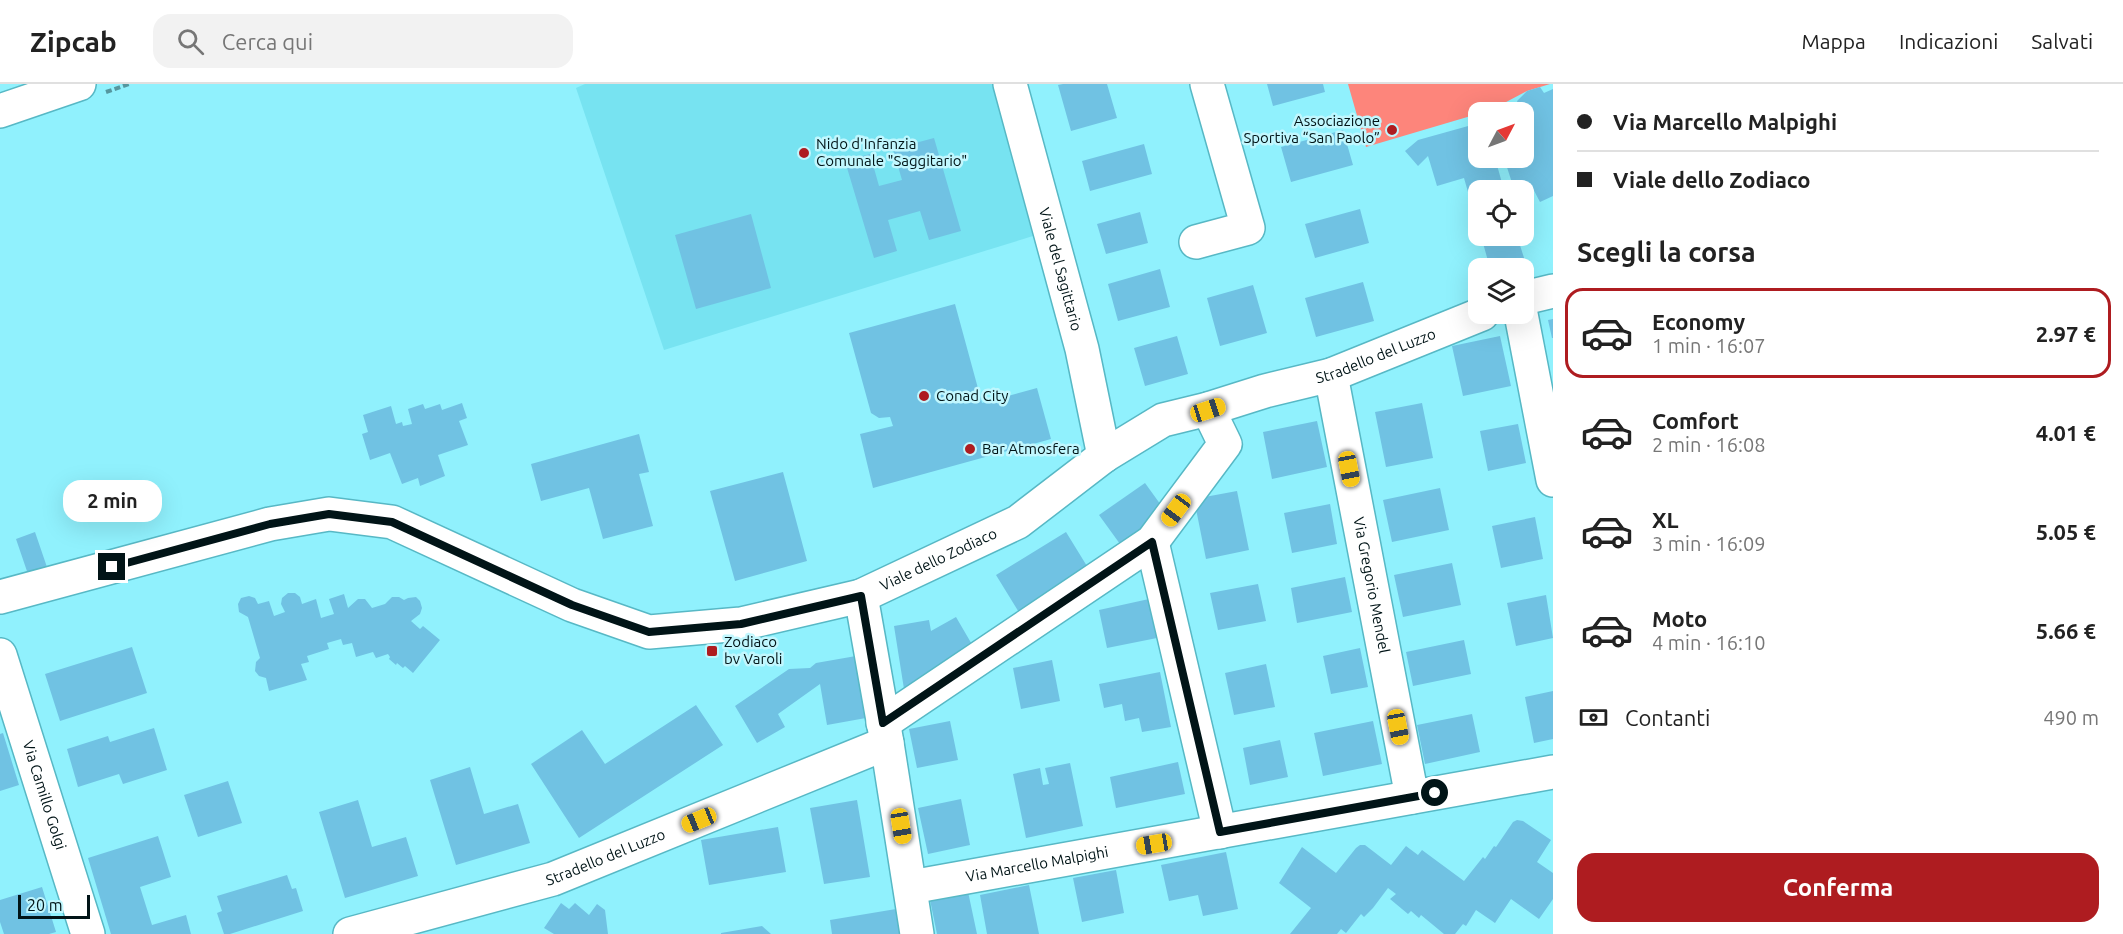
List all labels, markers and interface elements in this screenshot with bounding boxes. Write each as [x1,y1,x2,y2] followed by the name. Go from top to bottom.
[153,14,573,68] search box
[174,25,207,58] icon: search
[30,26,117,57] text: Zipcab
[222,29,313,54] text: Cerca qui
[1801,29,1866,53] text: Mappa
[1899,29,1998,53] text: Indicazioni
[2031,29,2093,53] text: Salvati
[1468,102,1534,168] north arrow
[1468,102,1534,324] map controls
[1613,109,1837,134] text: Via Marcello Malpighi
[1243,112,1380,146] place label: Associazione Sportiva “San Paolo”
[1385,123,1399,137] marker: Associazione Sportiva “San Paolo”
[816,135,967,169] place label: Nido d'Infanzia Comunale "Saggitario"
[797,146,811,160] marker: Nido d'Infanzia Comunale "Saggitario"
[1613,167,1810,192] text: Viale dello Zodiaco
[1468,180,1534,246] button: locate
[1036,206,1086,333] street label: Viale del Sagittario
[1577,237,1756,267] text: Scegli la corsa
[1468,258,1534,324] button: layers
[1580,306,1634,360] icon: car
[1652,309,1745,334] text: Economy
[2036,321,2096,346] text: 2.97 €
[1314,325,1438,386] street label: Stradello del Luzzo
[1652,334,1766,357] text: 1 min · 16:07
[936,387,1008,404] place label: Conad City
[917,389,931,403] marker: Conad City
[1188,396,1228,424] car
[1580,405,1634,459] icon: car
[1652,408,1739,433] text: Comfort
[2036,420,2096,445] text: 4.01 €
[1652,433,1766,456] text: 2 min · 16:08
[982,440,1080,457] place label: Bar Atmosfera
[963,442,977,456] marker: Bar Atmosfera
[1337,450,1361,488] car
[63,480,162,522] callout: 2 min
[87,489,138,512] text: 2 min
[1158,490,1194,530] car
[1580,504,1634,558] icon: car
[1652,507,1679,532] text: XL
[1350,515,1393,655] street label: Via Gregorio Mendel
[2036,519,2096,544] text: 5.05 €
[877,524,999,594] street label: Viale dello Zodiaco
[1652,532,1766,555] text: 3 min · 16:09
[98,553,125,580] route end
[1580,603,1634,657] icon: car
[1652,606,1707,631] text: Moto
[2036,618,2096,643] text: 5.66 €
[1652,631,1766,654] text: 4 min · 16:10
[724,633,783,667] place label: Zodiaco bv Varoli
[705,644,719,658] marker: Zodiaco bv Varoli
[1577,701,1610,734] icon: cash
[1625,705,1710,730] text: Contanti
[2043,706,2099,729] text: 490 m
[1386,708,1410,746] car
[20,738,70,852] street label: Via Camillo Golgi
[1421,779,1448,806] route start
[679,805,719,835] car
[889,807,913,845] car
[544,825,668,889] street label: Stradello del Luzzo
[1135,832,1173,856] car
[964,843,1110,885] street label: Via Marcello Malpighi
[1577,853,2099,922] button: Conferma
[18,892,90,920] scale bar
[27,896,63,914] text: 20 m

